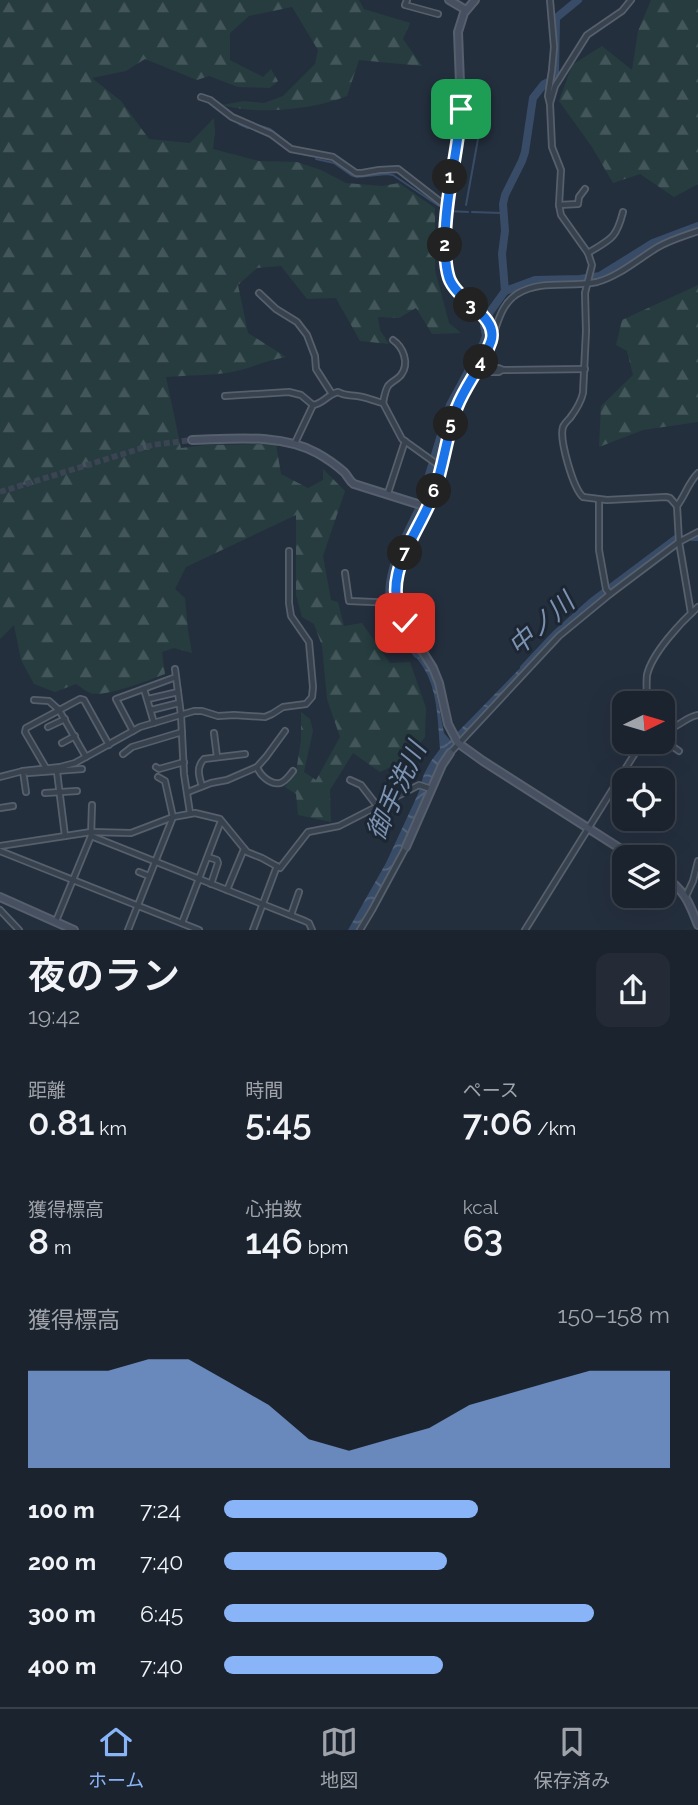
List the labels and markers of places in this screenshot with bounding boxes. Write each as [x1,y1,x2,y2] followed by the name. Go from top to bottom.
[431,79,491,139] pin
[433,160,468,194] pin: 1
[428,228,462,262] pin: 2
[454,288,489,322] pin: 3
[463,344,498,380] pin: 4
[434,406,468,442] pin: 5
[416,474,452,508] pin: 6
[388,536,422,570] pin: 7
[375,593,435,653] pin

